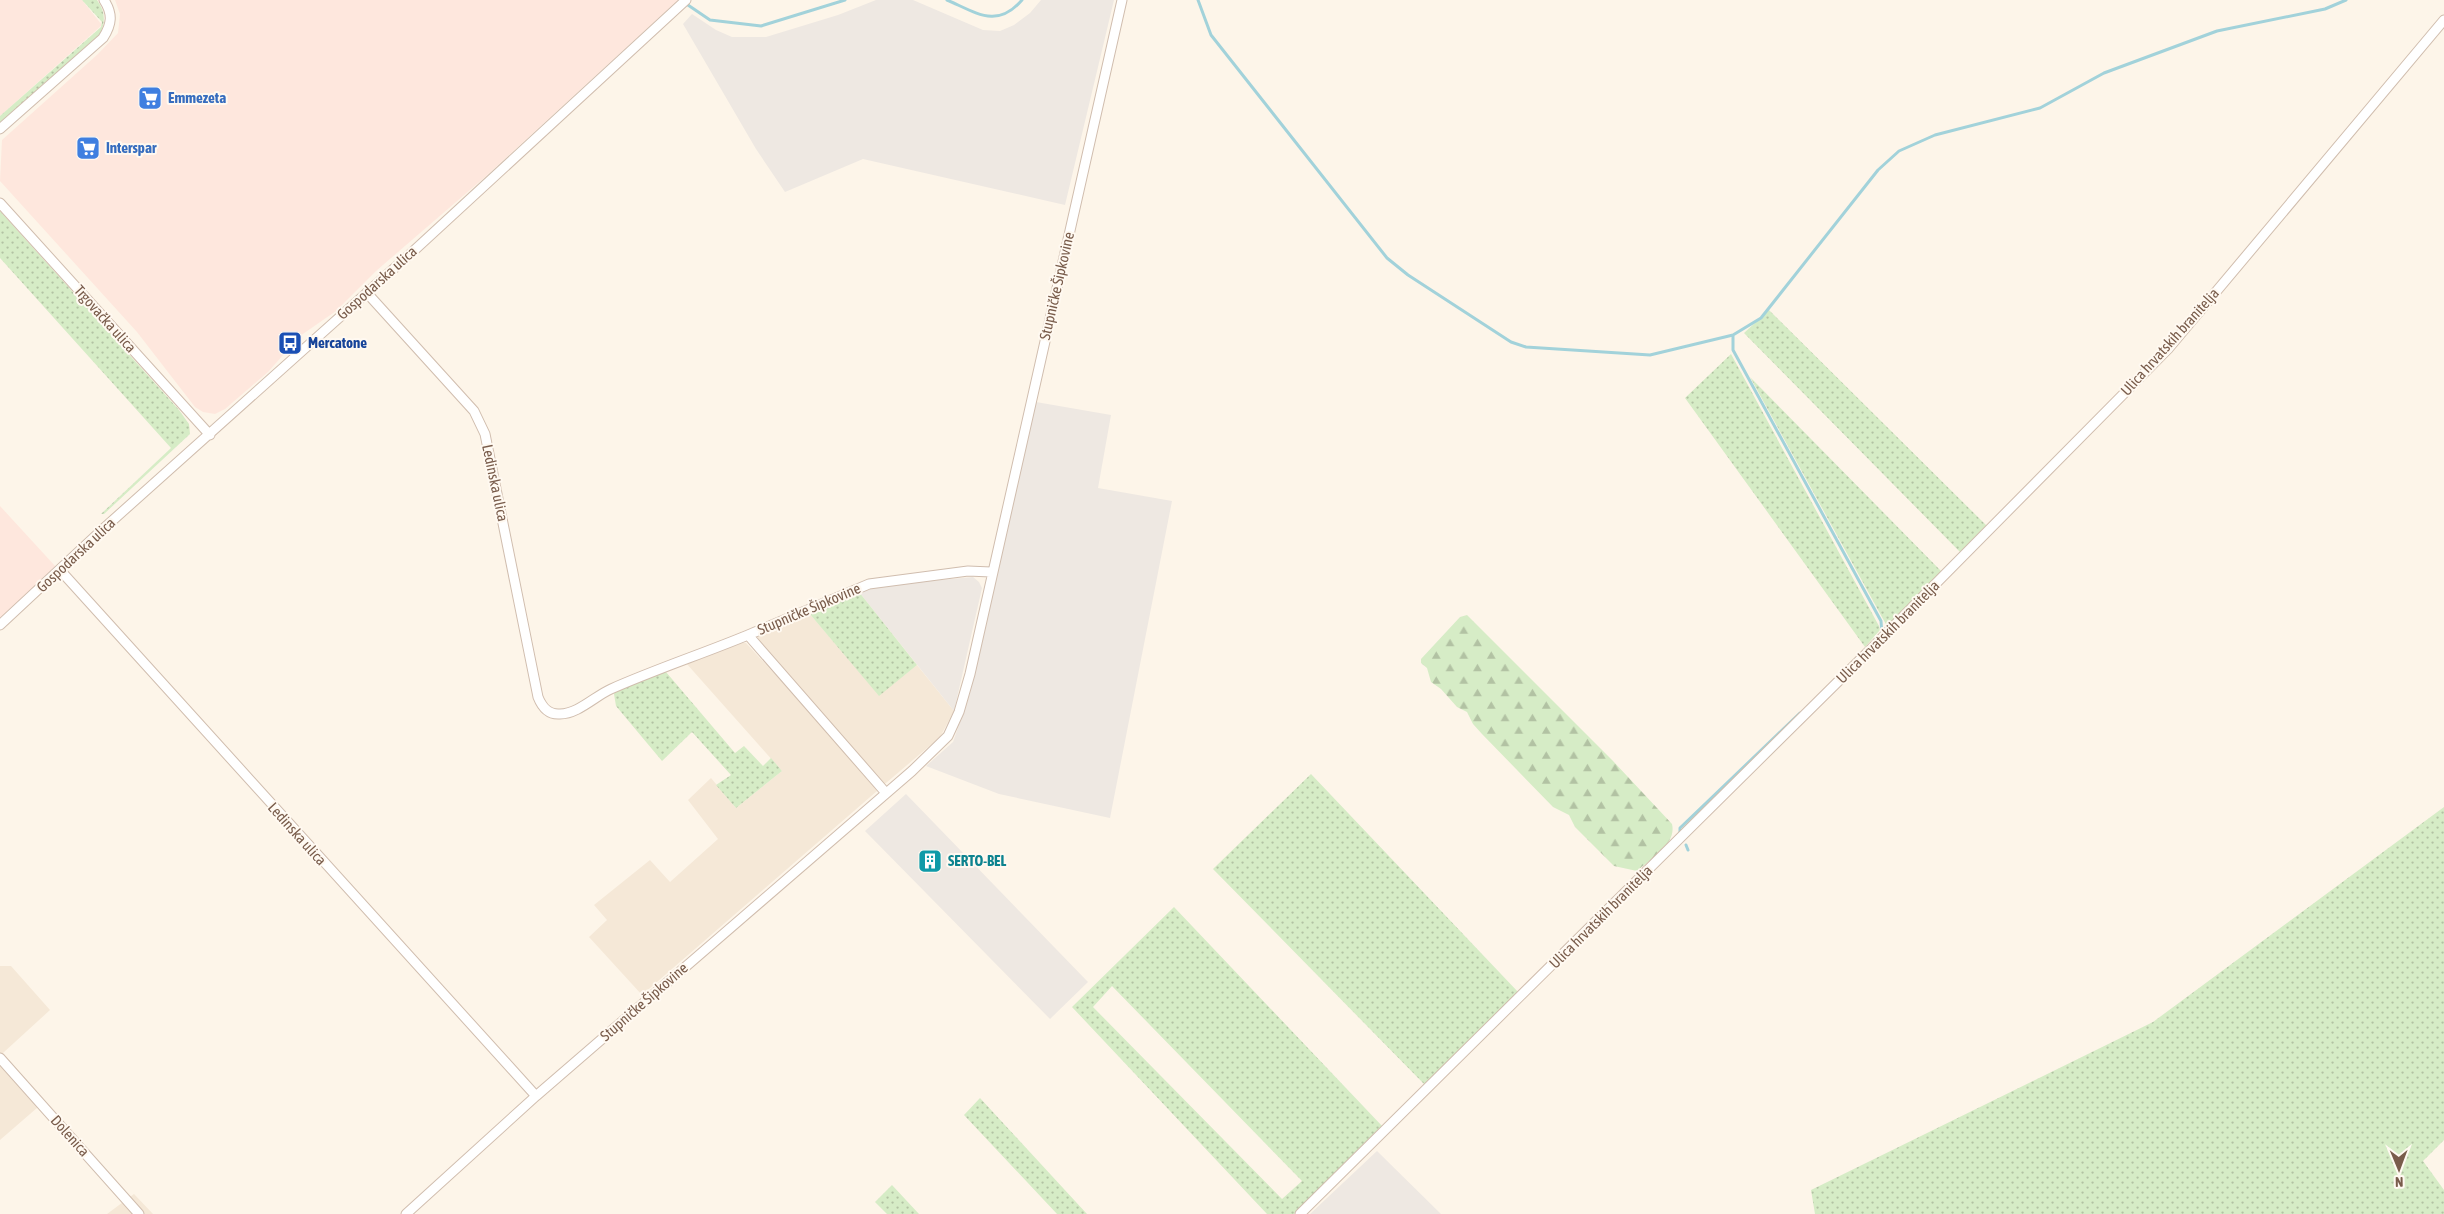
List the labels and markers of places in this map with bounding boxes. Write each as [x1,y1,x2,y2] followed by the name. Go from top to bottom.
[137,85,163,111] supermarket icon: Emmezeta
[168,89,226,106] place label: Emmezeta
[75,135,101,161] supermarket icon: Interspar
[106,139,157,156] place label: Interspar
[277,330,303,356] bus stop icon: Mercatone
[308,334,367,351] place label: Mercatone
[917,848,943,874] building icon: SERTO-BEL
[948,852,1006,869] place label: SERTO-BEL

